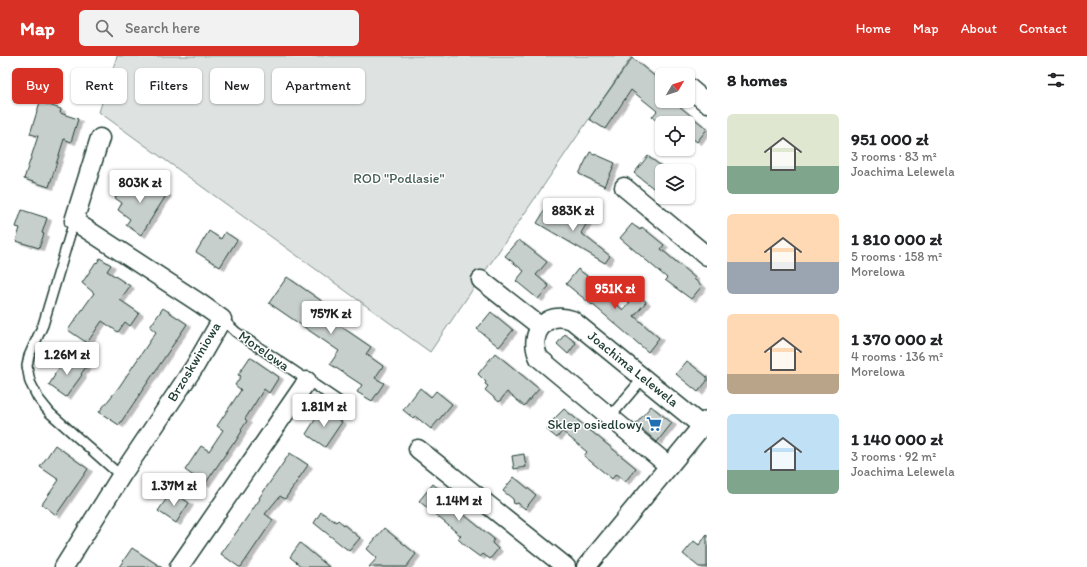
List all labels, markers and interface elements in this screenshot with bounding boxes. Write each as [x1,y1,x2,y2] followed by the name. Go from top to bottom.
[79,10,359,46] search box
[20,17,55,40] text: Map
[93,17,115,39] icon: search
[125,19,200,37] text: Search here
[856,20,891,37] text: Home
[913,20,939,37] text: Map
[961,20,997,37] text: About
[1019,20,1067,37] text: Contact
[12,68,63,104] chip: Buy
[71,68,127,104] chip: Rent
[135,68,202,104] chip: Filters
[210,68,264,104] chip: New
[272,68,365,104] chip: Apartment
[655,68,695,108] north arrow
[655,68,695,204] map controls
[1045,69,1067,91] icon: filters
[727,70,787,90] text: 8 homes
[655,116,695,156] button: locate
[851,129,929,149] text: 951 000 zł
[759,130,807,178] icon: home
[851,149,937,164] text: 3 rooms · 83 m²
[655,164,695,204] button: layers
[851,164,955,179] text: Joachima Lelewela
[103,170,177,204] pin: 803K zł
[353,170,445,187] park label: ROD "Podlasie"
[118,175,162,190] text: 803K zł
[536,198,610,232] pin: 883K zł
[552,203,594,218] text: 883K zł
[851,229,942,249] text: 1 810 000 zł
[759,230,807,278] icon: home
[851,249,942,264] text: 5 rooms · 158 m²
[851,264,905,279] text: Morelowa
[578,276,652,310] pin: 951K zł
[595,281,635,296] text: 951K zł
[294,301,368,335] pin: 757K zł
[311,306,351,321] text: 757K zł
[164,319,224,405] street label: Brzoskwiniowa
[235,327,293,375] street label: Morelowa
[584,327,682,411] street label: Joachima Lelewela
[851,329,943,349] text: 1 370 000 zł
[759,330,807,378] icon: home
[26,342,108,376] pin: 1.26M zł
[44,347,90,362] text: 1.26M zł
[851,349,943,364] text: 4 rooms · 136 m²
[851,364,905,379] text: Morelowa
[283,394,365,428] pin: 1.81M zł
[301,399,347,414] text: 1.81M zł
[645,415,663,433] supermarket icon: Sklep osiedlowy
[547,416,642,433] place label: Sklep osiedlowy
[851,429,943,449] text: 1 140 000 zł
[759,430,807,478] icon: home
[851,449,936,464] text: 3 rooms · 92 m²
[851,464,955,479] text: Joachima Lelewela
[133,473,215,507] pin: 1.37M zł
[151,478,197,493] text: 1.37M zł
[418,488,500,522] pin: 1.14M zł
[436,493,482,508] text: 1.14M zł

